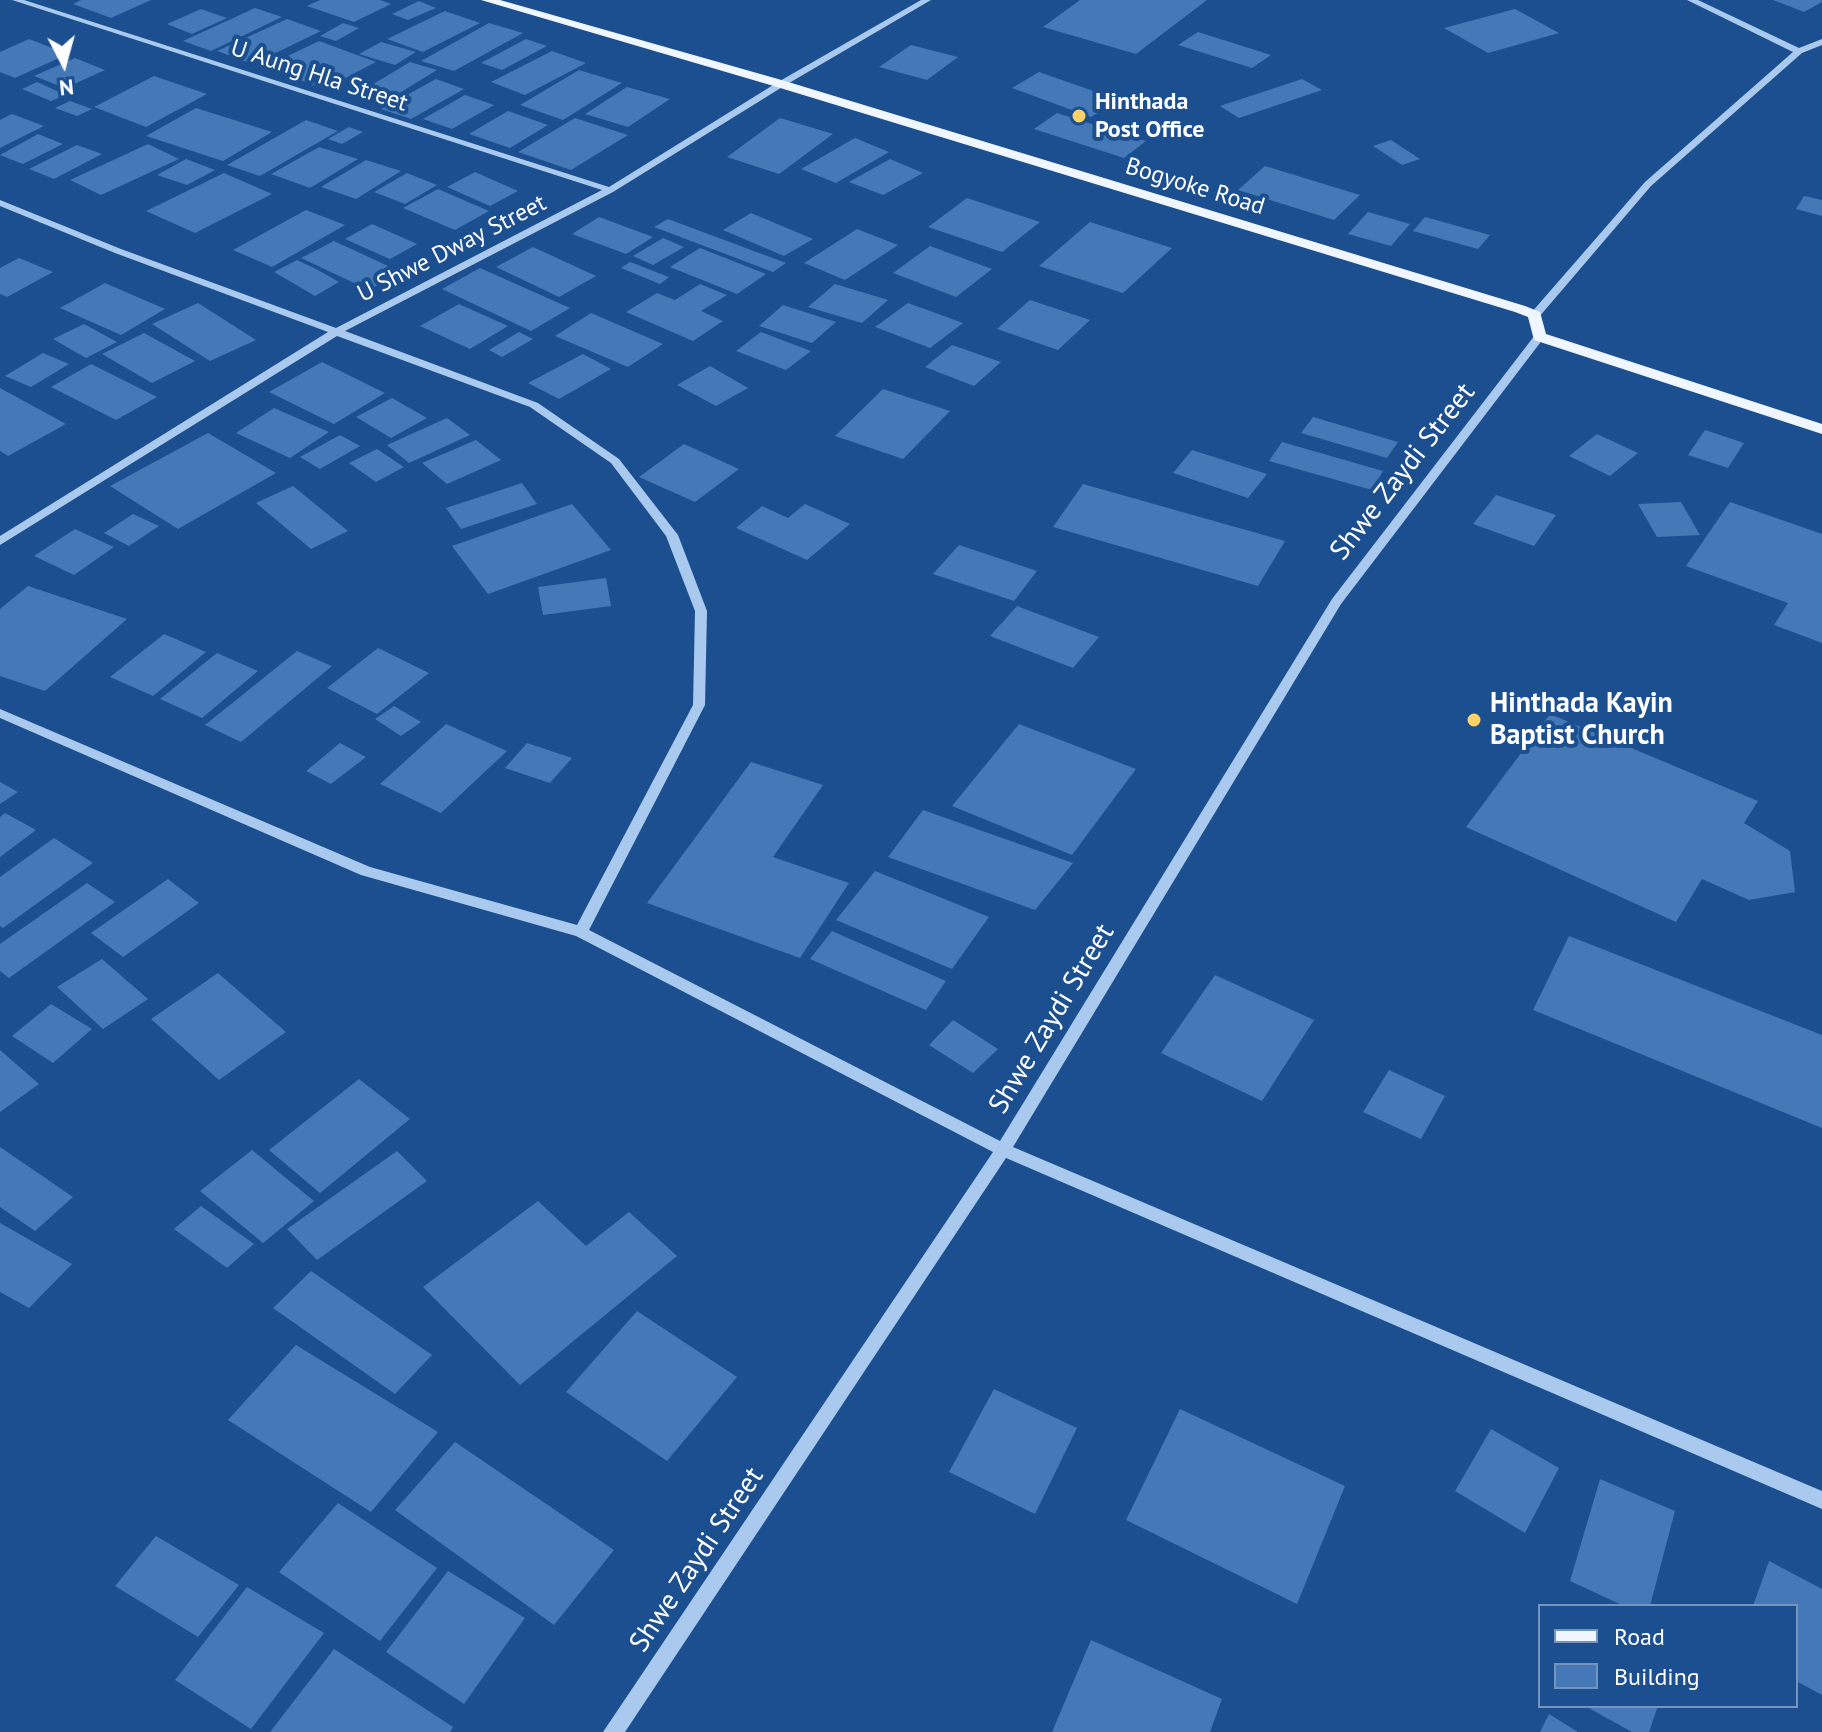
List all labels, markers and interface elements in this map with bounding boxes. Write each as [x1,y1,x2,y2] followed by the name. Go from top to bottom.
[24,24,104,104] north arrow
[227,34,411,118] street label: U Aung Hla Street
[58,73,75,103] text: N
[1095,88,1205,144] place label: Hinthada Post Office
[1070,107,1088,125] marker: Hinthada Post Office
[1122,152,1268,222] street label: Bogyoke Road
[353,189,551,309] street label: U Shwe Dway Street
[1323,377,1483,567] street label: Shwe Zaydi Street
[1490,687,1673,753] place label: Hinthada Kayin Baptist Church
[1465,711,1483,729] marker: Hinthada Kayin Baptist Church
[982,918,1122,1120] street label: Shwe Zaydi Street
[623,1461,771,1659] street label: Shwe Zaydi Street
[1538,1604,1798,1708] legend
[1614,1621,1665,1652] text: Road
[1614,1661,1700,1692] text: Building

